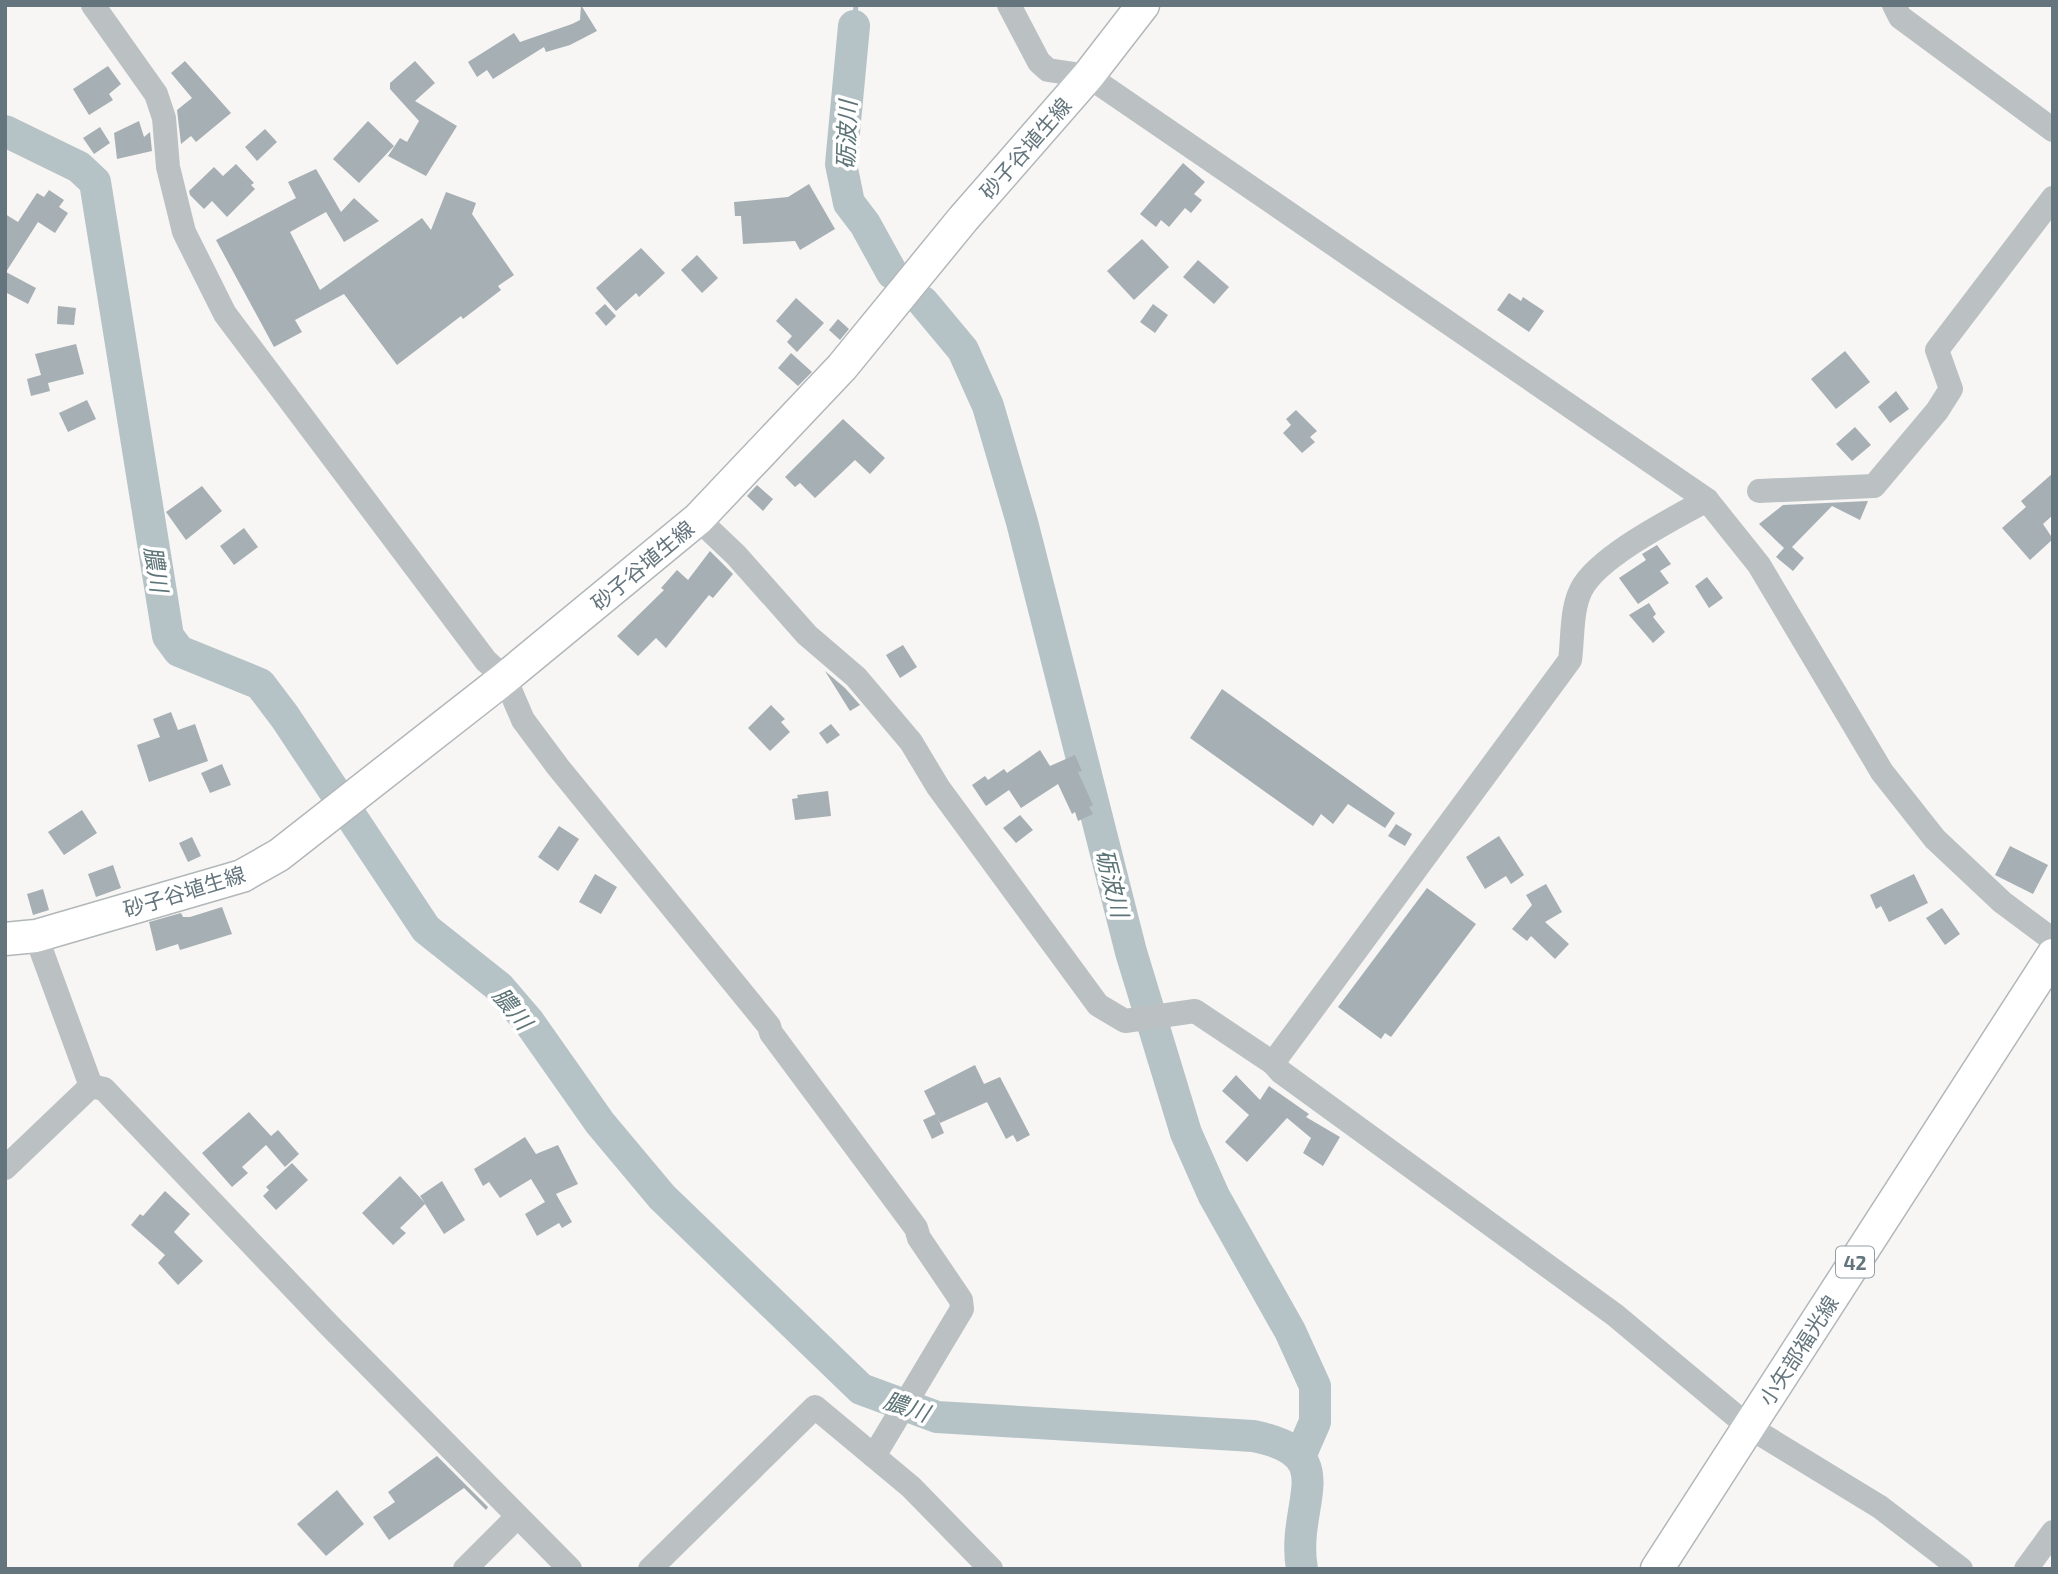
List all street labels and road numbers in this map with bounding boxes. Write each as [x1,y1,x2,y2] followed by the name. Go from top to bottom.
[974,92,1076,204] street label: 砂子谷埴生線
[586,515,698,615] street label: 砂子谷埴生線
[120,861,248,921] street label: 砂子谷埴生線
[1836,1246,1874,1278] road number: 42
[1753,1290,1843,1410] street label: 小矢部福光線

